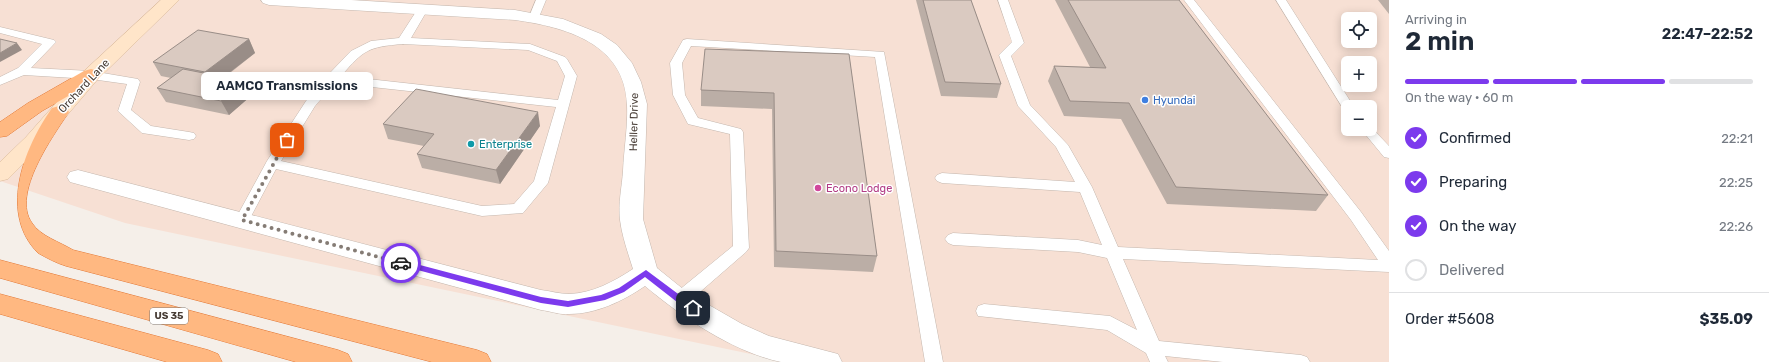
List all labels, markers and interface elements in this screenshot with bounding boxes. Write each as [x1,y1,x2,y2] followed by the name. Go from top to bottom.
[1341,12,1377,136] map controls
[1341,12,1377,48] button: locate
[1405,12,1467,27] text: Arriving in
[1662,25,1753,43] text: 22:47–22:52
[1405,26,1474,57] text: 2 min
[56,56,112,116] street label: Orchard Lane
[1341,56,1377,92] button: +
[201,72,373,100] callout: AAMCO Transmissions
[216,78,358,93] text: AAMCO Transmissions
[1405,90,1513,105] text: On the way · 60 m
[627,93,641,151] street label: Heller Drive
[1153,94,1196,107] place label: Hyundai
[1140,95,1150,105] marker: Hyundai
[1341,100,1377,136] button: −
[270,123,304,157] pin
[1405,127,1427,149] icon: check
[276,129,298,151] icon: bag
[1439,129,1511,147] text: Confirmed
[1721,131,1753,146] text: 22:21
[479,138,532,151] place label: Enterprise
[466,139,476,149] marker: Enterprise
[1405,171,1427,193] icon: check
[1439,173,1507,191] text: Preparing
[1719,175,1753,190] text: 22:25
[826,182,892,195] place label: Econo Lodge
[813,183,823,193] marker: Econo Lodge
[1405,215,1427,237] icon: check
[1439,217,1517,235] text: On the way
[1719,219,1753,234] text: 22:26
[381,243,421,283] courier
[390,252,412,274] icon: car
[1439,261,1504,279] text: Delivered
[676,291,710,325] pin
[682,297,704,319] icon: home
[150,308,188,324] road number: US 35
[1405,310,1495,328] text: Order #5608
[1699,310,1753,328] text: $35.09

